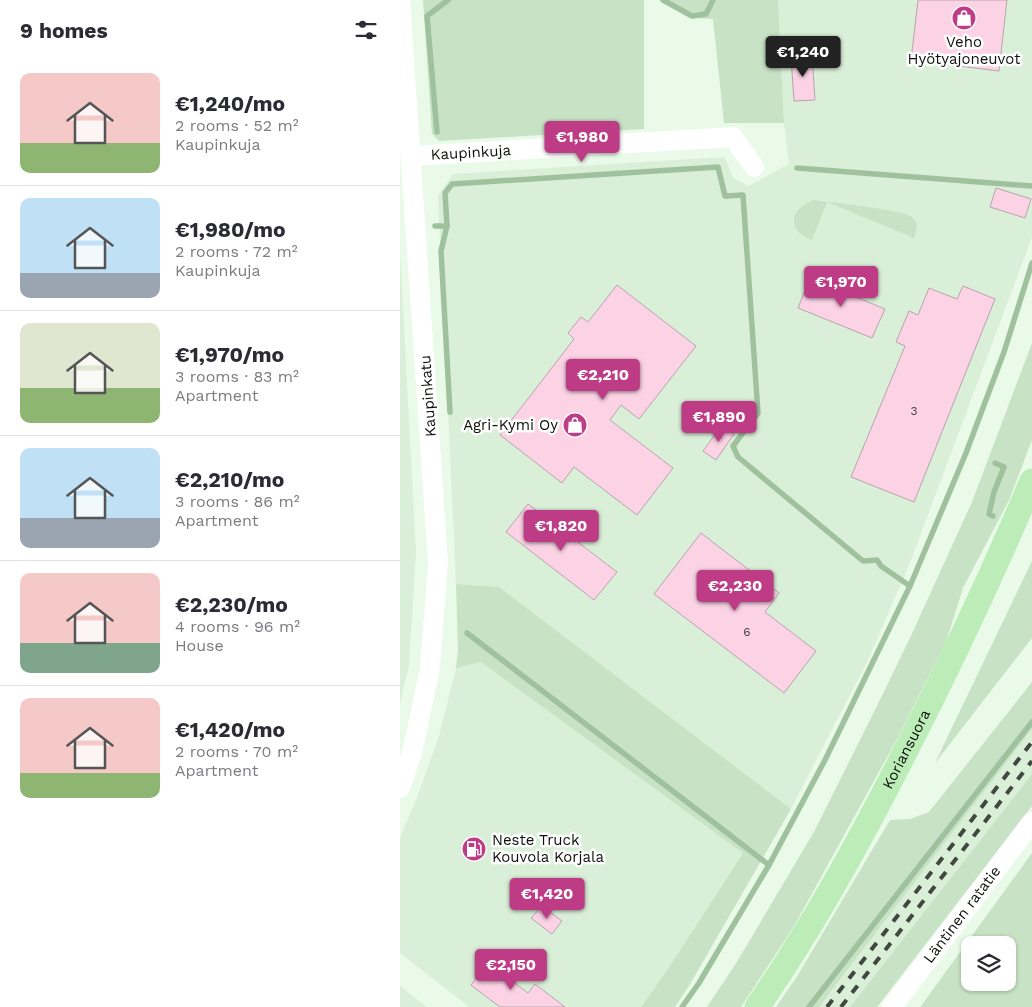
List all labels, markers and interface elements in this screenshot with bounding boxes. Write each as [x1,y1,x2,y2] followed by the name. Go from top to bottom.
[951,5,977,31] shop icon: Veho Hyötyajoneuvot
[352,16,380,44] icon: filters
[20,18,108,43] text: 9 homes
[907,33,1021,68] place label: Veho Hyötyajoneuvot
[762,36,844,78] pin: €1,240
[777,42,829,61] text: €1,240
[175,91,285,116] text: €1,240/mo
[60,93,120,153] icon: home
[175,116,299,135] text: 2 rooms · 52 m²
[541,120,623,163] pin: €1,980
[556,127,608,146] text: €1,980
[175,135,261,154] text: Kaupinkuja
[430,141,512,164] street label: Kaupinkuja
[175,217,285,242] text: €1,980/mo
[60,218,120,278] icon: home
[175,242,298,261] text: 2 rooms · 72 m²
[175,261,261,280] text: Kaupinkuja
[800,266,882,308] pin: €1,970
[815,272,867,291] text: €1,970
[175,342,284,367] text: €1,970/mo
[60,343,120,403] icon: home
[416,354,440,438] street label: Kaupinkatu
[562,358,644,401] pin: €2,210
[577,365,629,384] text: €2,210
[175,367,299,386] text: 3 rooms · 83 m²
[175,386,258,405] text: Apartment
[678,400,760,443] pin: €1,890
[911,404,918,418] house number: 3
[693,407,745,426] text: €1,890
[562,412,588,438] shop icon: Agri-Kymi Oy
[463,416,558,434] place label: Agri-Kymi Oy
[175,467,284,492] text: €2,210/mo
[60,468,120,528] icon: home
[175,492,300,511] text: 3 rooms · 86 m²
[520,510,602,552] pin: €1,820
[175,511,258,530] text: Apartment
[535,516,587,535] text: €1,820
[694,570,776,612] pin: €2,230
[708,576,762,595] text: €2,230
[175,592,288,617] text: €2,230/mo
[60,593,120,653] icon: home
[175,617,300,636] text: 4 rooms · 96 m²
[743,625,751,639] house number: 6
[175,636,224,655] text: House
[879,706,934,792] street label: Koriansuora
[175,717,285,742] text: €1,420/mo
[60,718,120,778] icon: home
[175,742,298,761] text: 2 rooms · 70 m²
[175,761,258,780] text: Apartment
[492,831,605,866] place label: Neste Truck Kouvola Korjala
[461,836,487,862] fuel station icon: Neste Truck Kouvola Korjala
[920,862,1004,967] street label: Läntinen ratatie
[506,878,588,920] pin: €1,420
[521,884,573,903] text: €1,420
[961,936,1016,991] map controls
[961,936,1016,991] button: layers
[470,948,552,991] pin: €2,150
[486,955,536,974] text: €2,150

